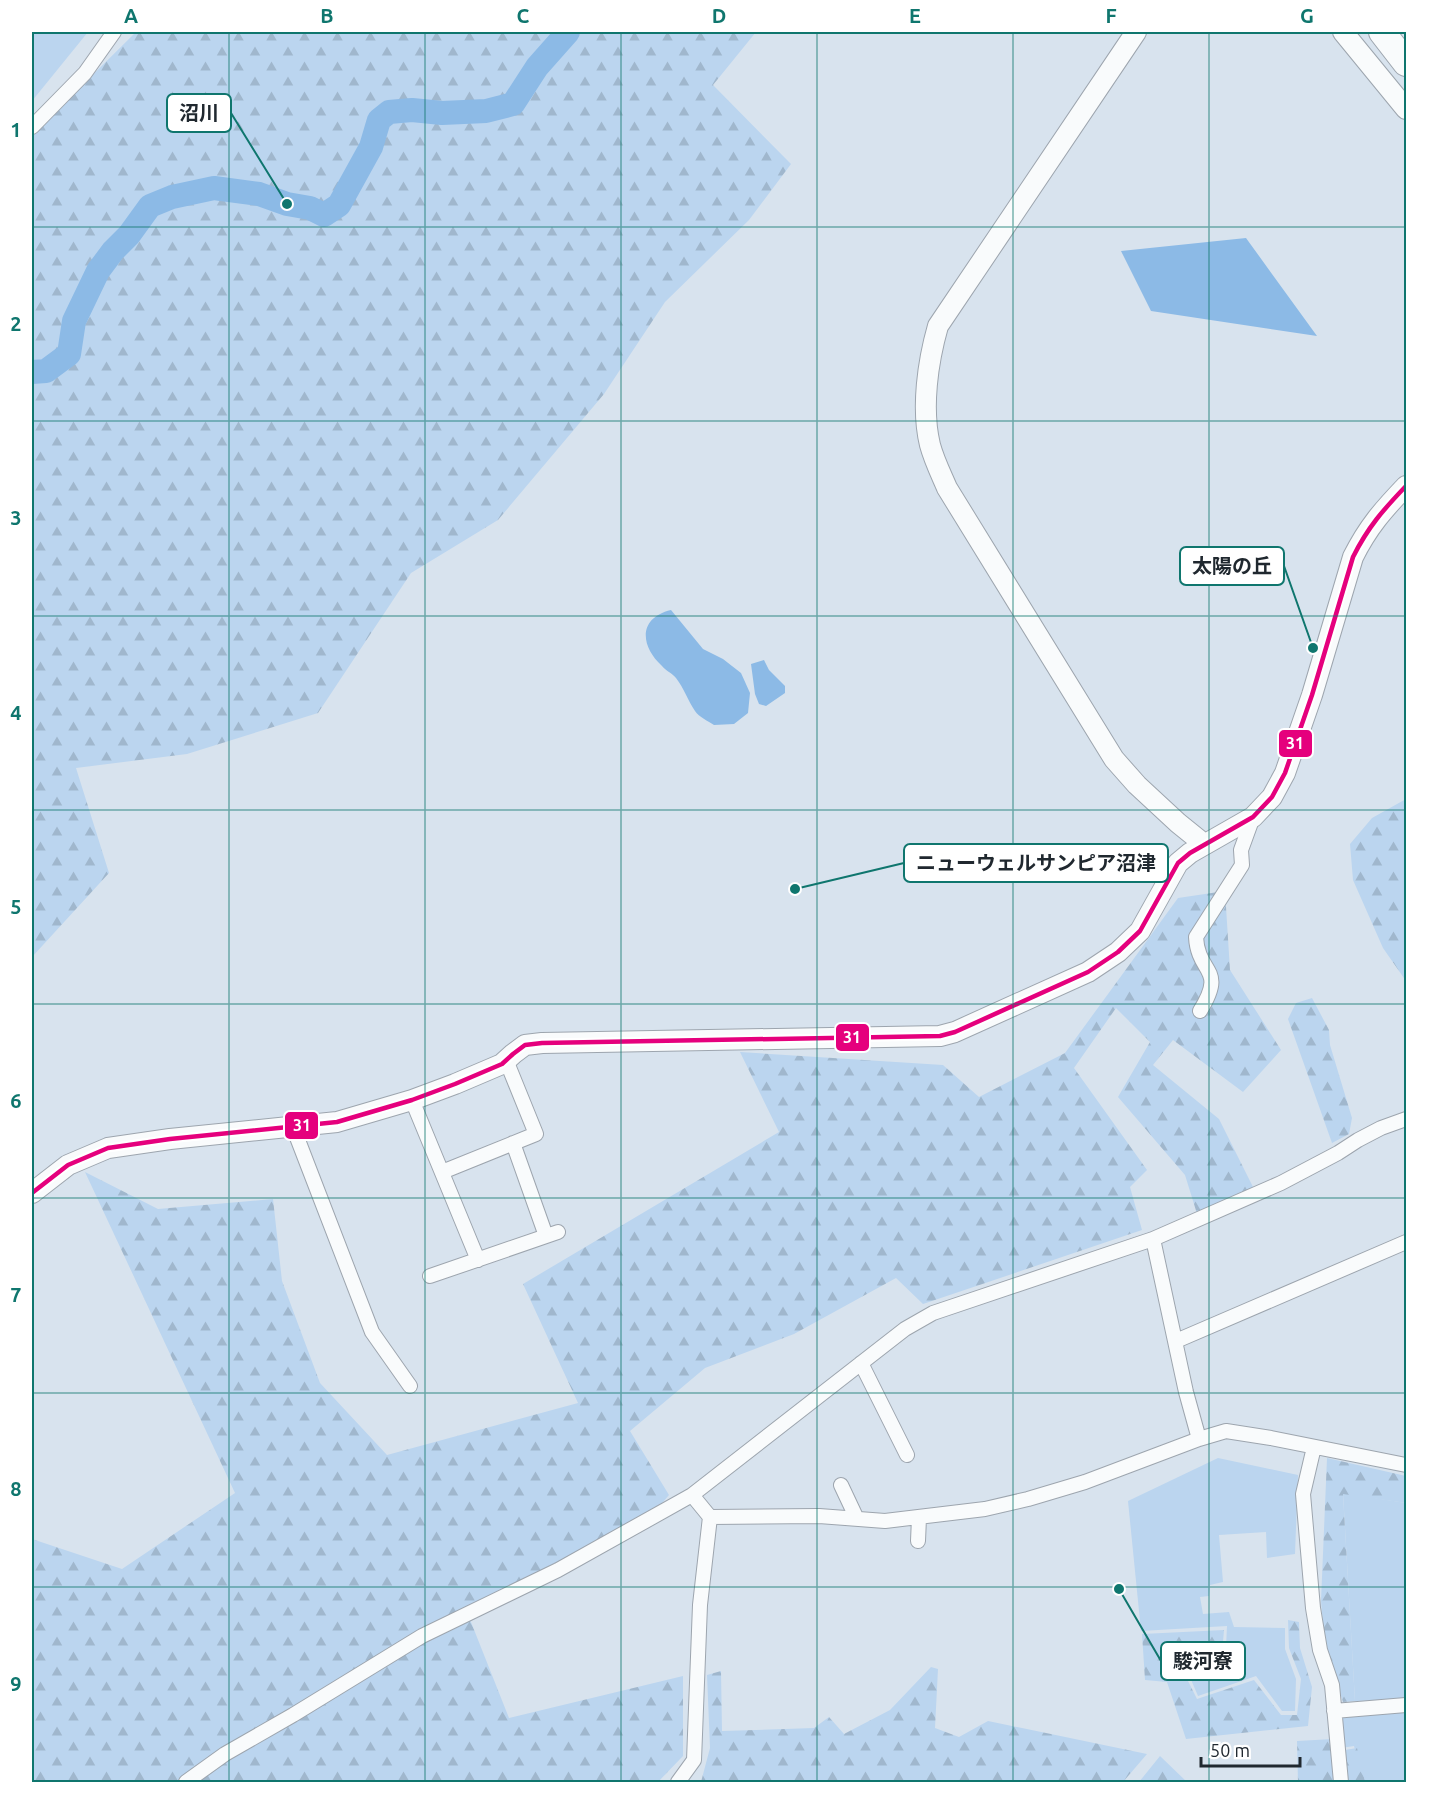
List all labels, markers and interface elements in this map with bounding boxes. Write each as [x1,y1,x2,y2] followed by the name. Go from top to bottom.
[124,4,138,27] text: A
[320,4,334,27] text: B
[517,4,530,27] text: C
[712,4,726,27] text: D
[909,4,921,27] text: E
[1105,4,1117,27] text: F
[1300,4,1314,27] text: G
[167,94,231,132] callout: 沼川
[179,101,219,124] text: 沼川
[10,118,22,141] text: 1
[10,312,22,335] text: 2
[10,506,22,529] text: 3
[1180,547,1284,585] callout: 太陽の丘
[1192,554,1272,577] text: 太陽の丘
[10,701,22,724] text: 4
[1278,729,1313,758] line badge: 31
[1286,734,1304,752] text: 31
[904,844,1168,882] callout: ニューウェルサンピア沼津
[916,851,1156,874] text: ニューウェルサンピア沼津
[10,895,22,918] text: 5
[835,1023,870,1052] line badge: 31
[843,1028,861,1046] text: 31
[10,1089,22,1112] text: 6
[284,1111,319,1140] line badge: 31
[293,1116,311,1134] text: 31
[10,1283,22,1306] text: 7
[10,1477,22,1500] text: 8
[1161,1642,1245,1680] callout: 駿河寮
[1173,1649,1233,1672] text: 駿河寮
[10,1672,22,1695] text: 9
[1201,1730,1300,1768] scale bar
[1210,1740,1250,1760] text: 50 m

